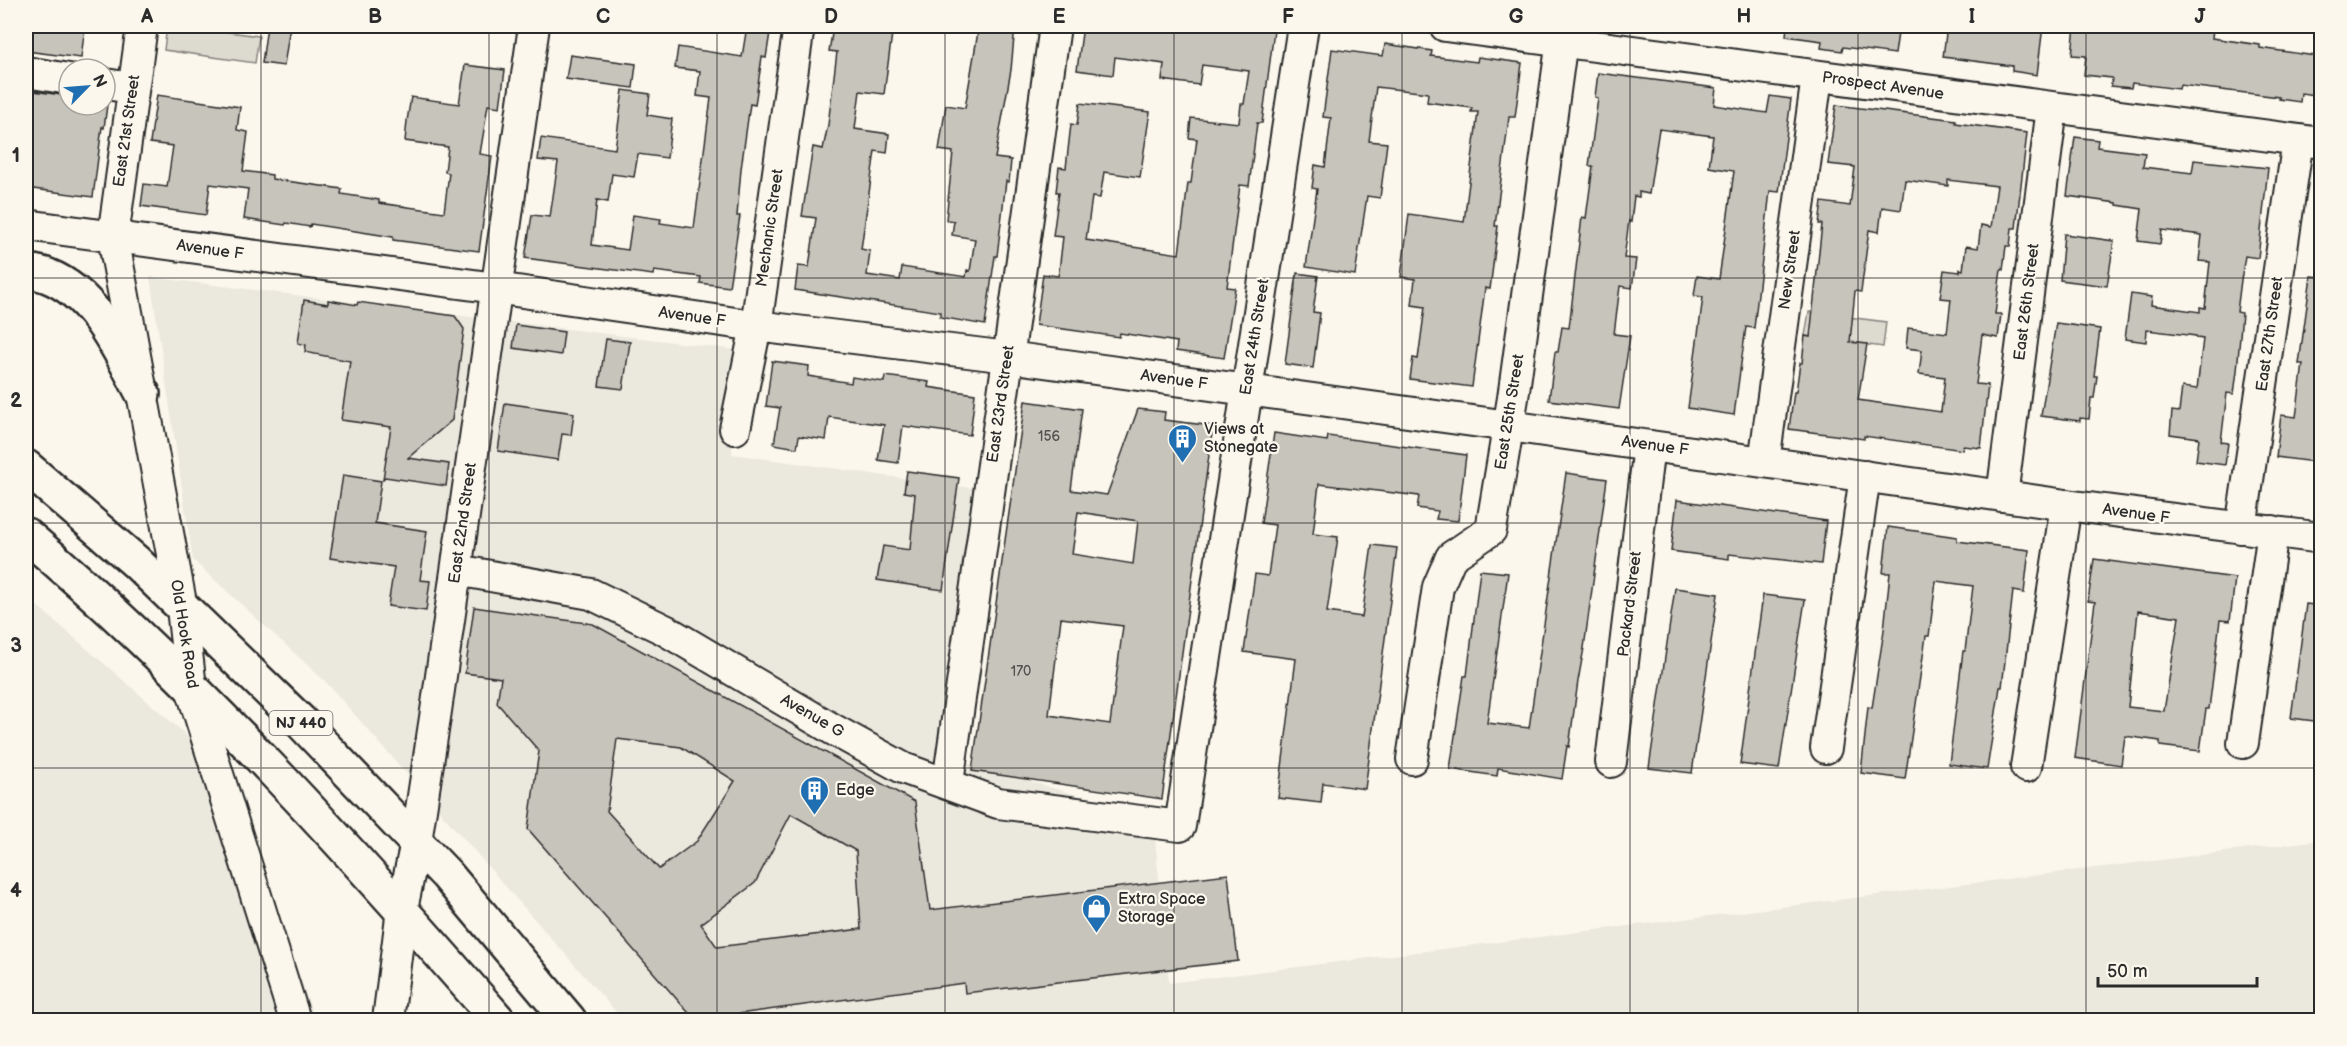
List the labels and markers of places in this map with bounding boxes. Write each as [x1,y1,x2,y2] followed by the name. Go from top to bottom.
[1204,420,1278,457] place label: Views at Stonegate
[1167,422,1199,464] building icon: Views at Stonegate
[799,774,831,816] building icon: Edge
[836,781,875,800] place label: Edge
[1118,890,1206,927] place label: Extra Space Storage
[1081,892,1113,934] shop icon: Extra Space Storage

